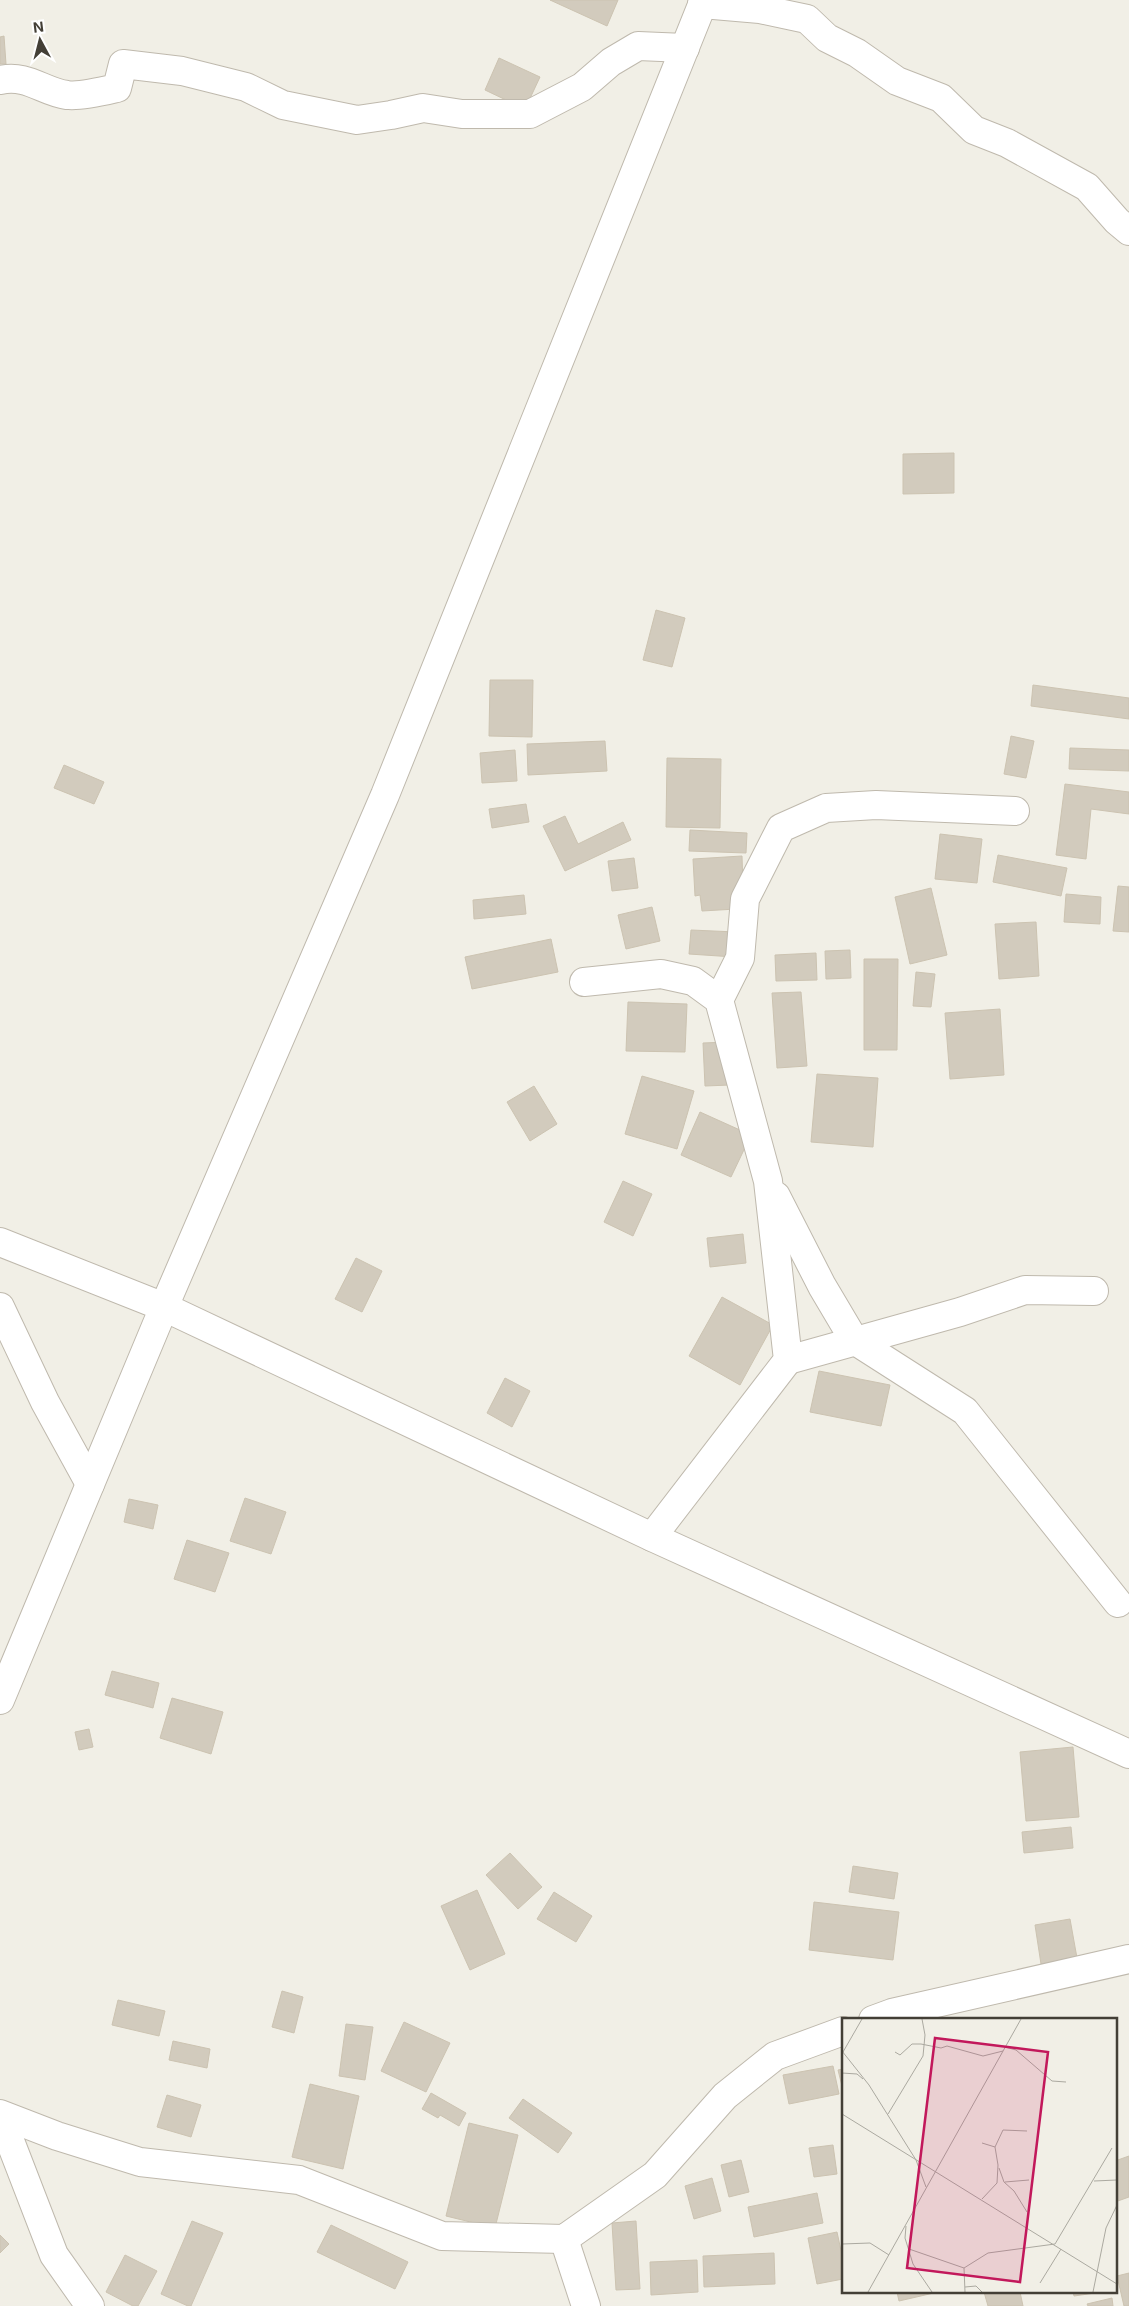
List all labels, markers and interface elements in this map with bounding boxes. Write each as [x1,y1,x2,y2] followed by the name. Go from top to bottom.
[15,15,65,65] north arrow
[32,18,45,36] text: N
[842,2018,1116,2294] inset map

